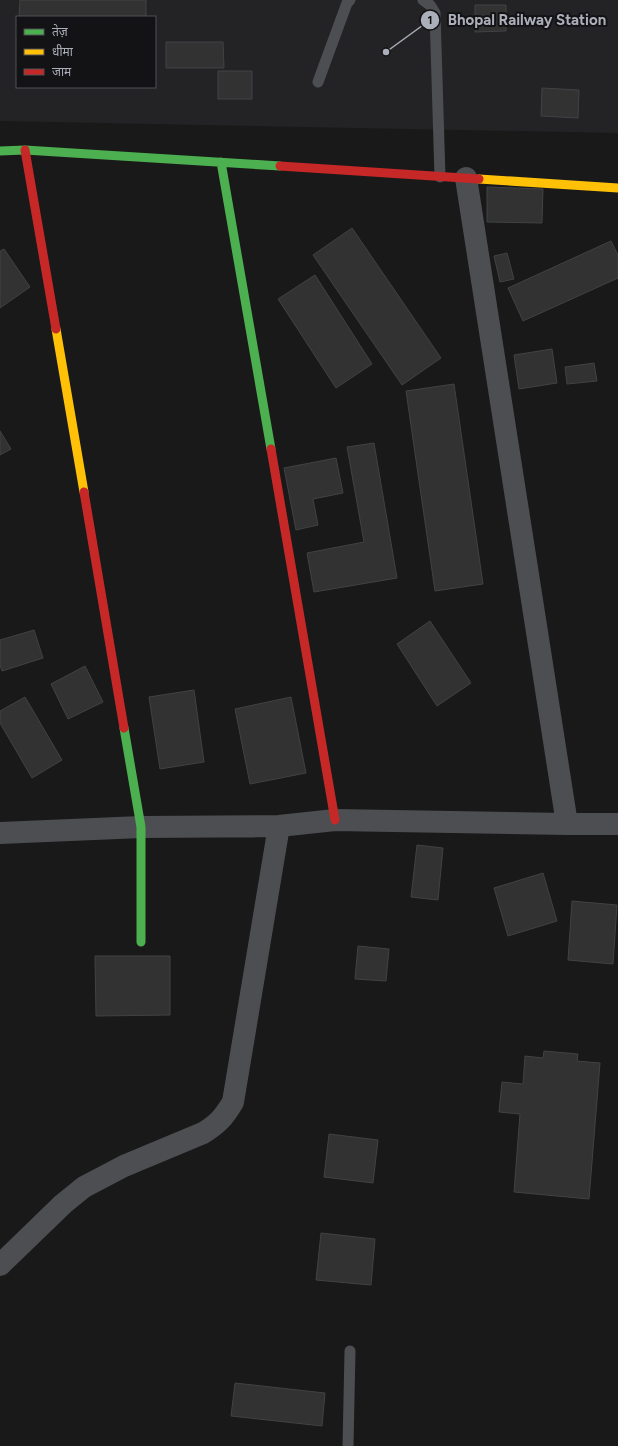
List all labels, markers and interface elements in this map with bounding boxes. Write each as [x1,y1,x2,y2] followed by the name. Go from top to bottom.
[420,6,614,33] callout: Bhopal Railway Station
[448,11,606,29] text: Bhopal Railway Station
[427,13,433,27] text: 1
[16,16,156,88] legend
[52,24,69,39] text: तेज़
[52,44,74,59] text: धीमा
[52,65,72,79] text: जाम

